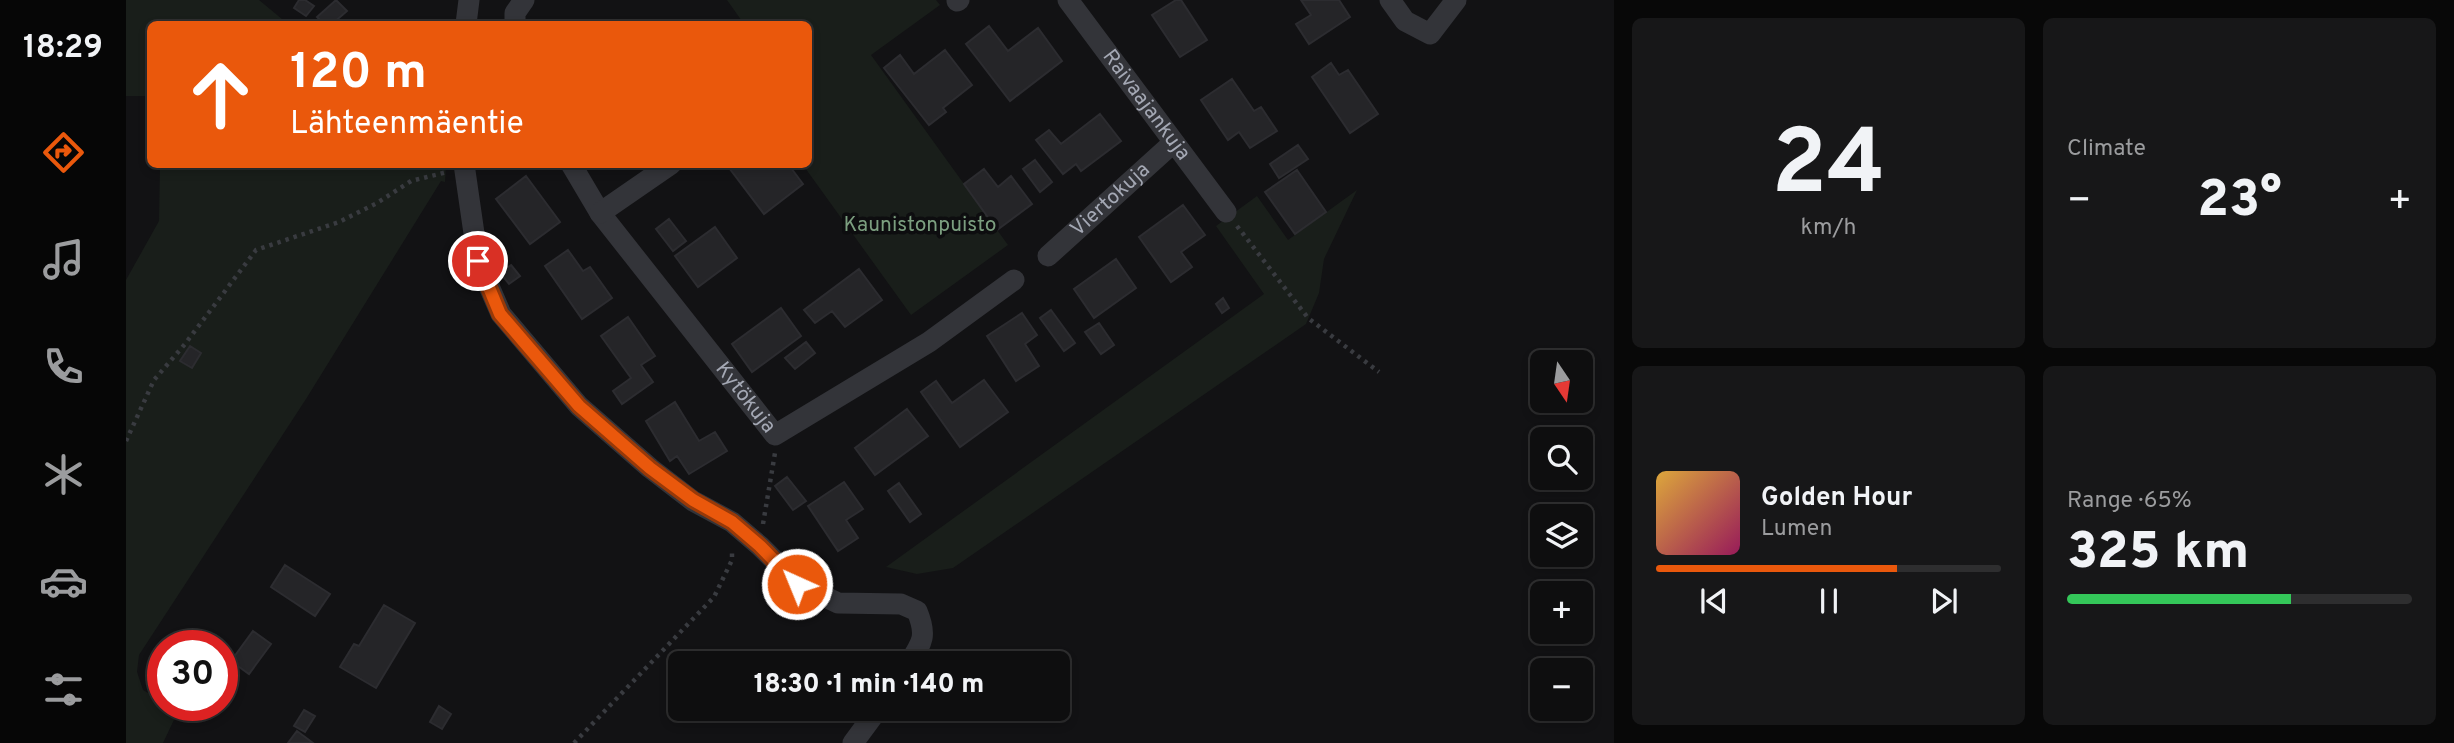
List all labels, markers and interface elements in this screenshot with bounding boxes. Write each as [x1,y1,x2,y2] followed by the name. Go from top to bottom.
[23,29,103,69] text: 18:29
[290,44,427,106] text: 120 m
[1096,44,1196,166] street label: Raivaajankuja
[175,49,266,140] icon: ahead
[290,105,524,145] text: Lähteenmäentie
[1771,111,1886,226] text: 24
[39,128,88,177] icon: directions
[2067,135,2146,164] text: Climate
[1065,157,1156,243] street label: Viertokuja
[2197,169,2282,235] text: 23°
[2067,178,2092,227] text: −
[2387,178,2412,227] text: +
[844,212,996,239] park label: Kaunistonpuisto
[1801,214,1856,243] text: km/h
[448,231,508,291] pin
[39,235,88,284] icon: music
[459,242,497,280] icon: arrive
[39,342,88,391] icon: phone
[1530,350,1592,413] north arrow
[1530,350,1593,721] map controls
[709,356,782,439] street label: Kytökuja
[1530,427,1593,490] button: search
[39,450,88,499] icon: climate
[1761,482,1912,515] text: Golden Hour
[2067,487,2192,516] text: Range · 65%
[1530,504,1593,567] button: layers
[1761,515,1832,544] text: Lumen
[2067,521,2249,587] text: 325 km
[760,547,834,621] position arrow
[39,557,88,606] icon: car
[1530,581,1593,644] button: +
[1695,582,1733,620] icon: previous
[1810,582,1848,620] icon: pause
[1925,582,1963,620] icon: next
[147,630,238,721] speed limit sign: 30
[1530,658,1593,721] button: −
[39,665,88,714] icon: filters
[754,669,984,702] text: 18:30 · 1 min · 140 m

